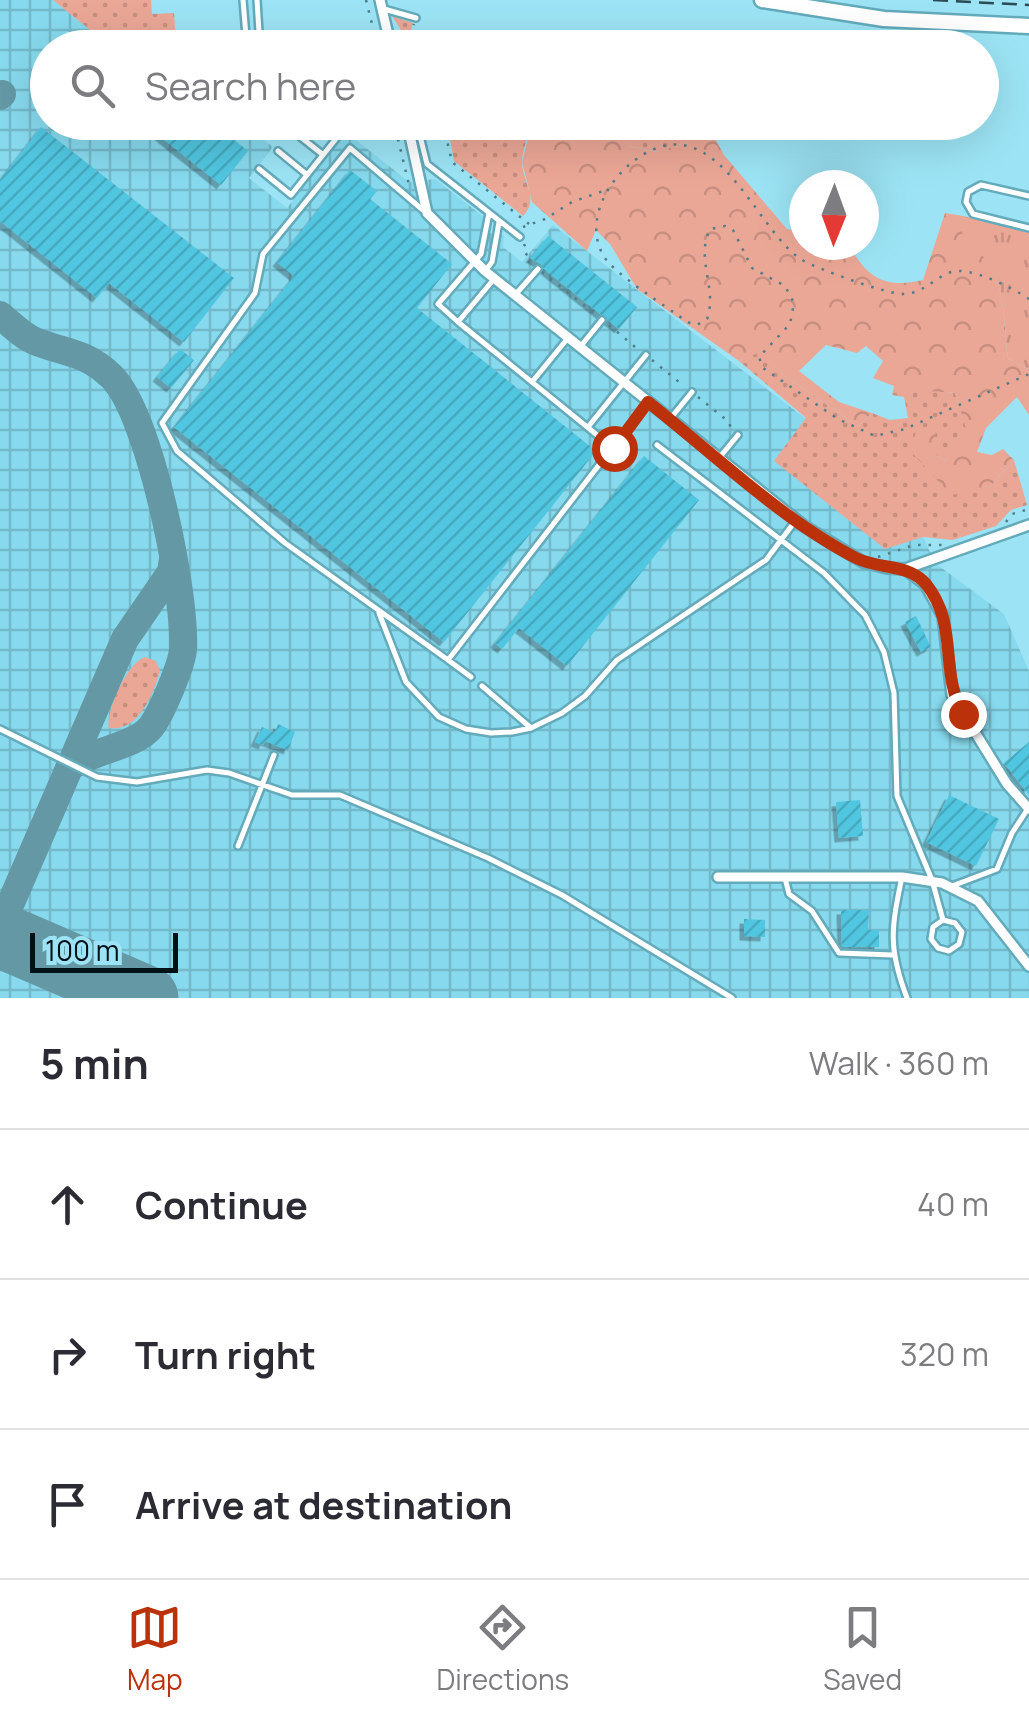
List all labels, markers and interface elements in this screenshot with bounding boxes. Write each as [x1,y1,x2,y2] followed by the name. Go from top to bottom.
[30,30,999,140] search box
[65,58,120,113] icon: search
[145,59,356,111] text: Search here
[789,170,879,260] north arrow
[592,426,638,472] route start
[941,692,987,738] route end
[30,928,178,973] scale bar
[45,931,119,969] text: 100 m
[40,1034,149,1092] text: 5 min
[809,1041,989,1085] text: Walk · 360 m
[40,1177,95,1232] icon: ahead
[135,1178,308,1230] text: Continue
[917,1182,989,1226] text: 40 m
[40,1327,95,1382] icon: right
[135,1328,316,1380] text: Turn right
[900,1332,989,1376] text: 320 m
[40,1477,95,1532] icon: arrive
[135,1478,512,1530] text: Arrive at destination
[127,1600,183,1698] tab: Map
[437,1600,569,1698] tab: Directions
[823,1600,902,1698] tab: Saved

